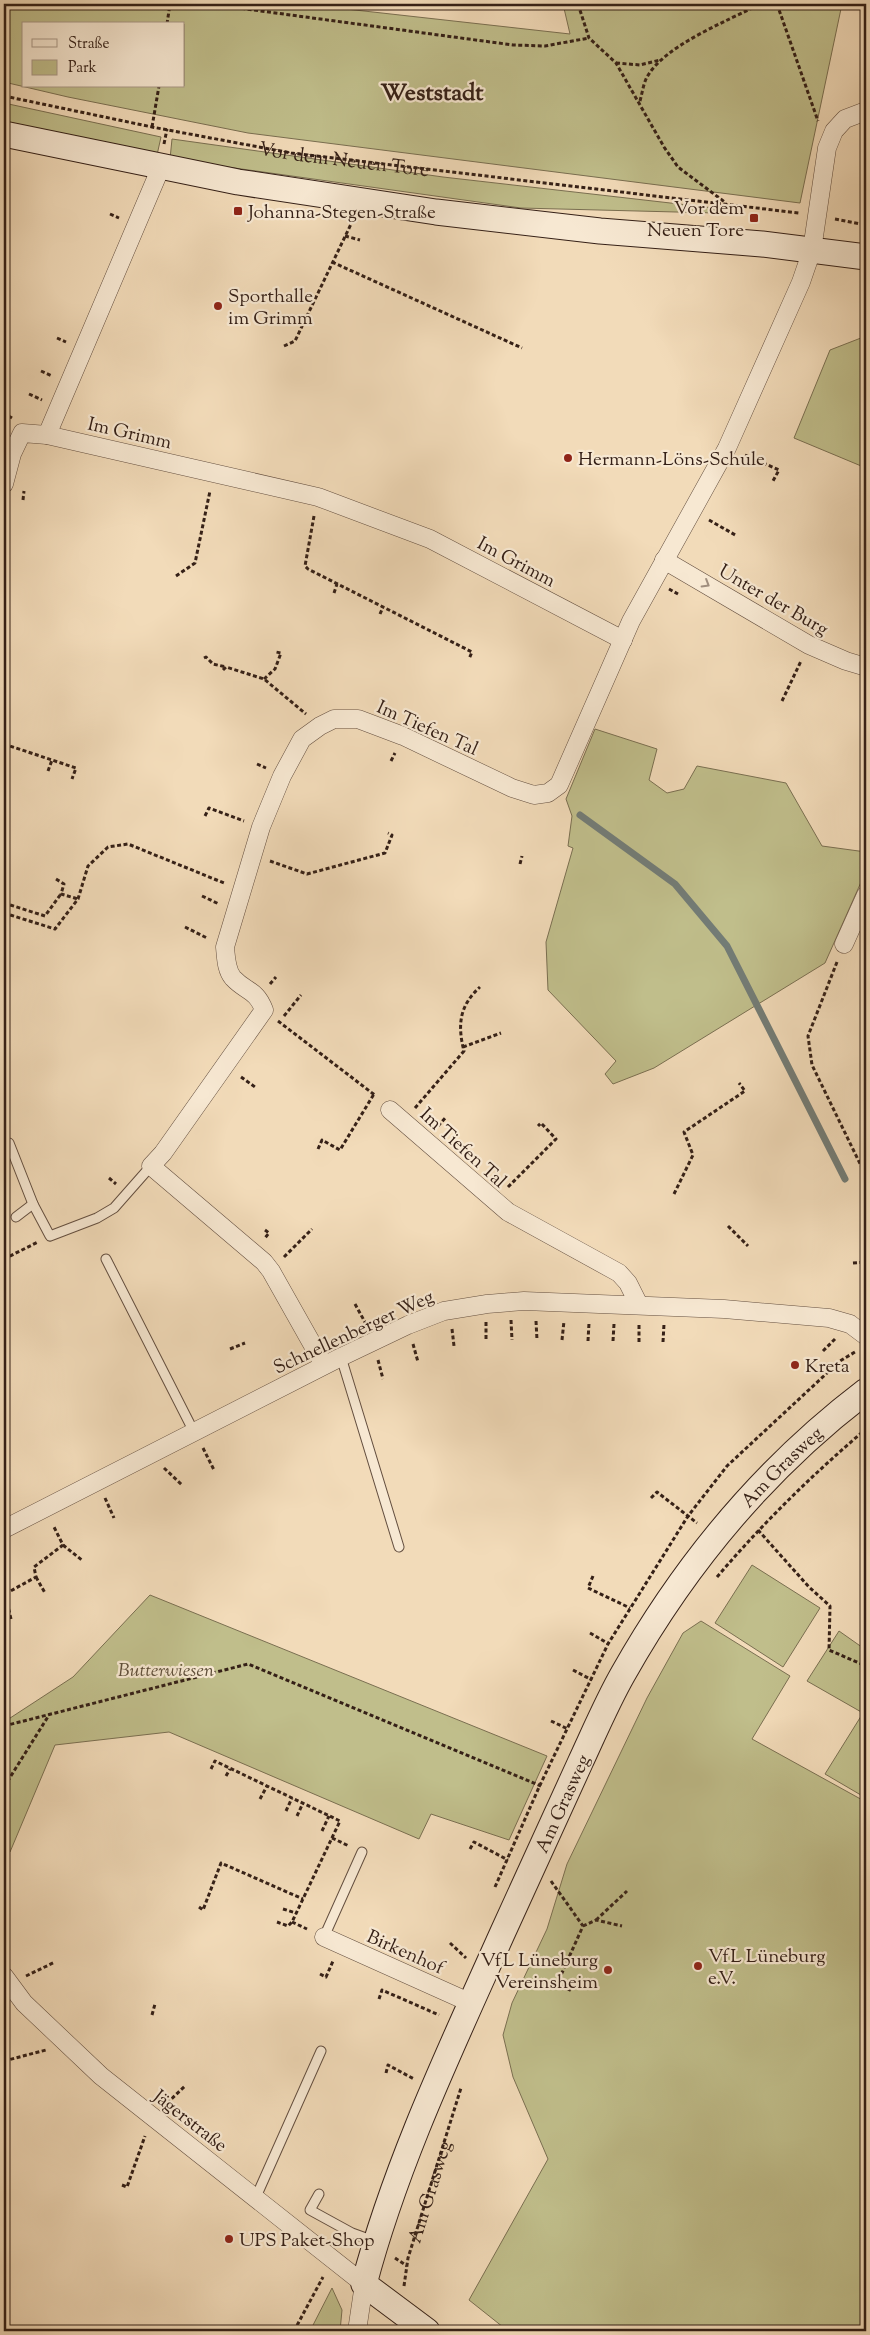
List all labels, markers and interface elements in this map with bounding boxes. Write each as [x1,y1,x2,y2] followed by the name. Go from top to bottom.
[22,22,185,88] legend
[68,34,110,55] text: Straße
[68,58,97,79] text: Park
[380,77,484,111] district label: Weststadt
[256,136,430,185] street label: Vor dem Neuen Tore
[647,196,744,245] place label: Vor dem Neuen Tore
[247,200,436,227] place label: Johanna-Stegen-Straße
[232,205,244,217] marker: Johanna-Stegen-Straße
[748,212,760,224] marker: Vor dem Neuen Tore
[228,284,313,333] place label: Sporthalle im Grimm
[212,300,224,312] marker: Sporthalle im Grimm
[85,412,174,457] street label: Im Grimm
[578,447,765,474] place label: Hermann-Löns-Schule
[562,452,574,464] marker: Hermann-Löns-Schule
[472,531,560,595] street label: Im Grimm
[713,559,833,644] street label: Unter der Burg
[701,578,710,588] one-way arrow
[372,695,482,764] street label: Im Tiefen Tal
[413,1102,512,1195] street label: Im Tiefen Tal
[269,1284,439,1382] street label: Schnellenberger Weg
[805,1354,850,1381] place label: Kreta
[789,1359,801,1371] marker: Kreta
[736,1421,830,1515] street label: Am Grasweg
[118,1658,214,1685] park label: Butterwiesen
[530,1750,598,1858] street label: Am Grasweg
[362,1924,449,1983] street label: Birkenhof
[708,1944,826,1993] place label: VfL Lüneburg e.V.
[480,1948,598,1997] place label: VfL Lüneburg Vereinsheim
[692,1960,704,1972] marker: VfL Lüneburg e.V.
[602,1964,614,1976] marker: VfL Lüneburg Vereinsheim
[146,2084,233,2160] street label: Jägerstraße
[402,2138,460,2247] street label: Am Grasweg
[239,2228,375,2255] place label: UPS Paket-Shop
[223,2233,235,2245] marker: UPS Paket-Shop

